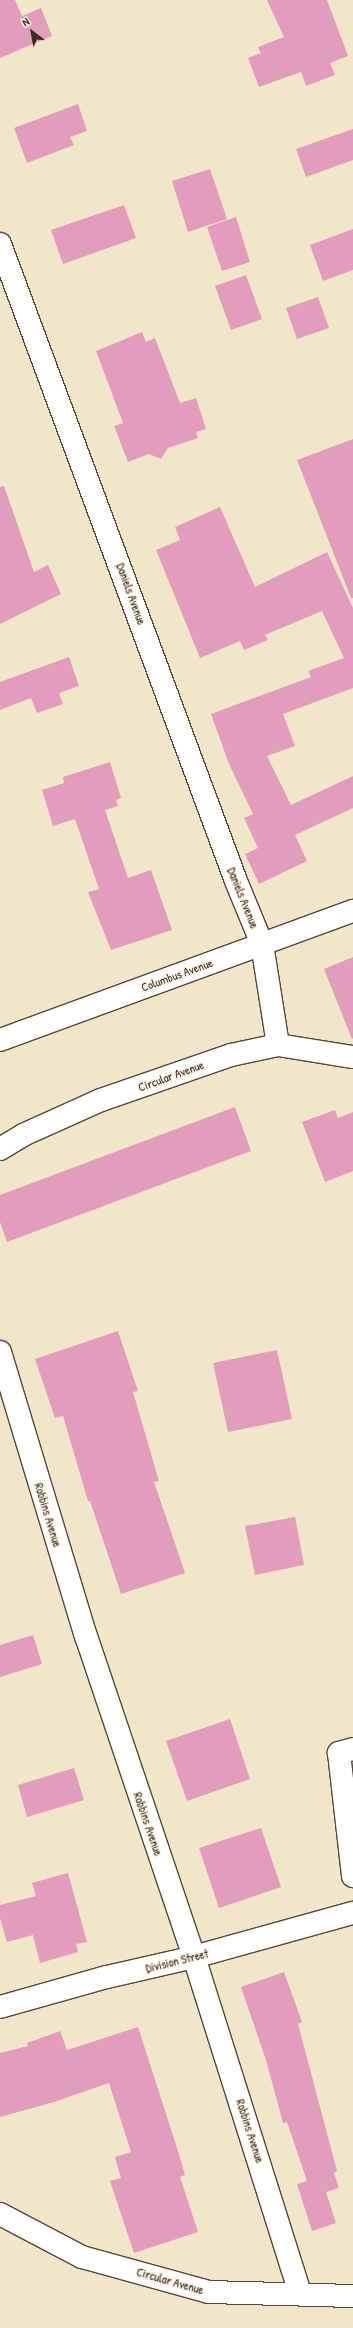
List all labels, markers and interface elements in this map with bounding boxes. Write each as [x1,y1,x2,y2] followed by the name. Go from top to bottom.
[12,12,52,52] north arrow
[19,14,32,29] text: N
[113,561,149,627] street label: Daniels Avenue
[224,865,262,931] street label: Daniels Avenue
[139,955,215,995] street label: Columbus Avenue
[136,1057,206,1095] street label: Circular Avenue
[31,1481,65,1549] street label: Robbins Avenue
[130,1790,166,1858] street label: Robbins Avenue
[144,1946,210,1976] street label: Division Street
[233,2097,267,2165] street label: Robbins Avenue
[135,2265,205,2297] street label: Circular Avenue

